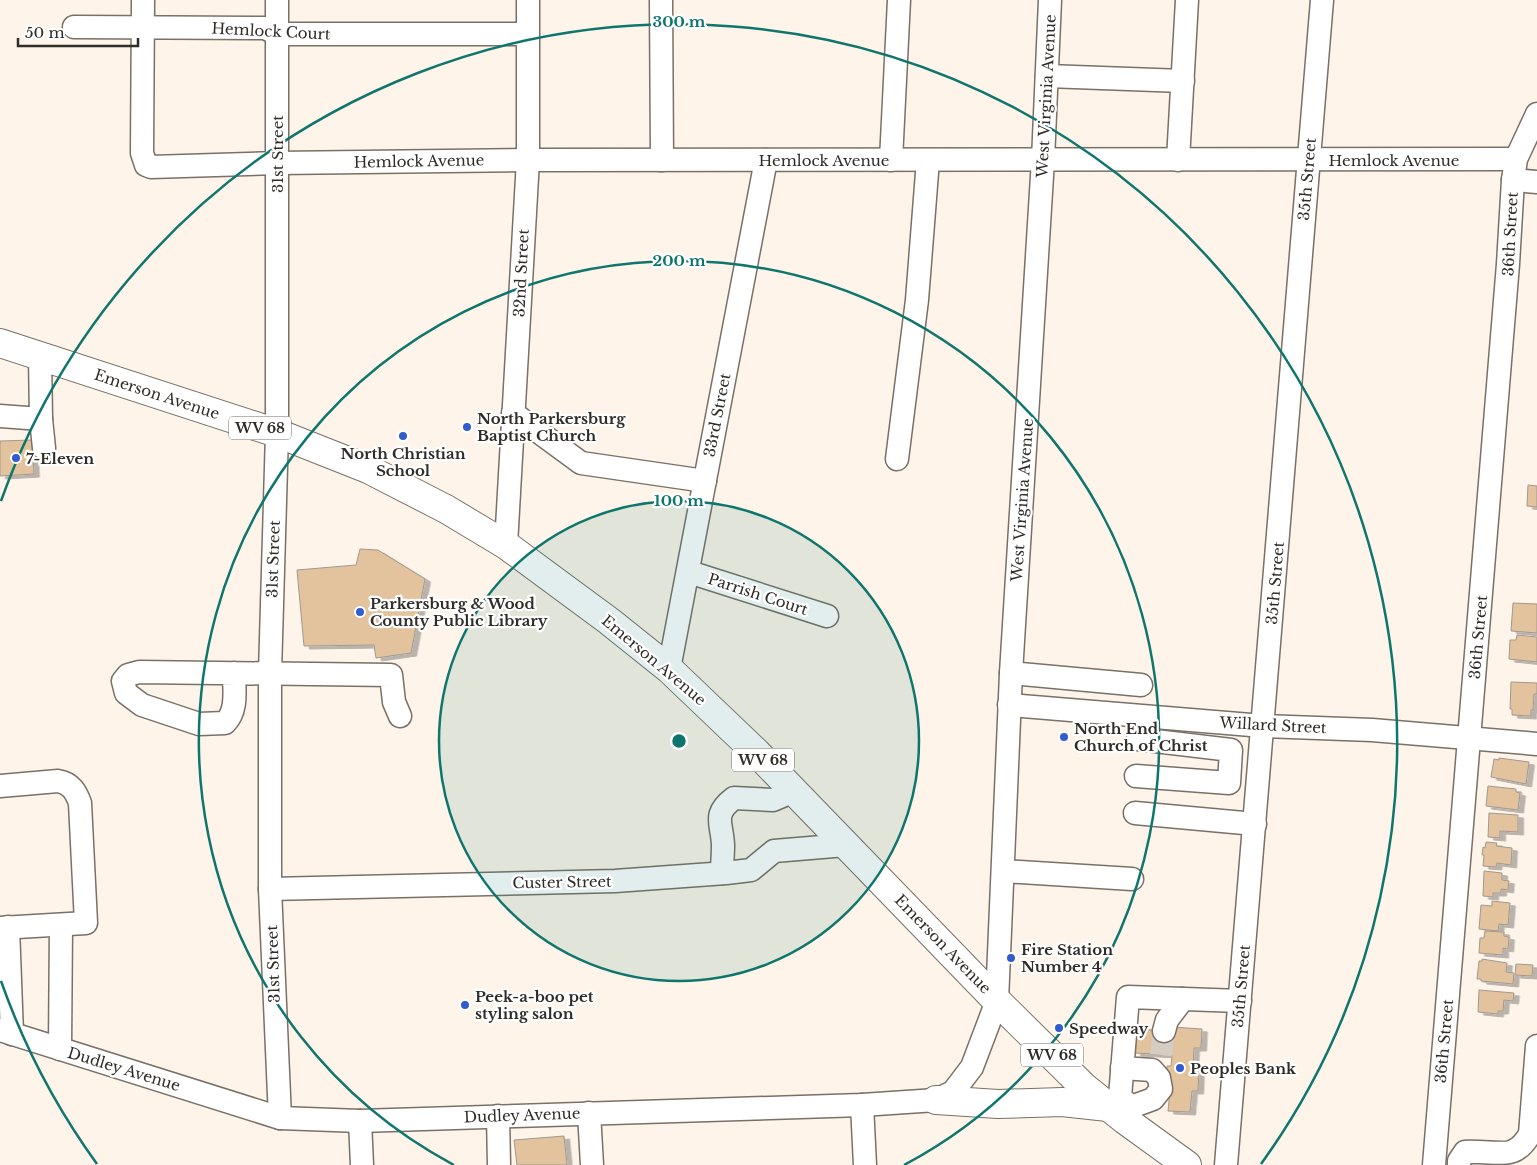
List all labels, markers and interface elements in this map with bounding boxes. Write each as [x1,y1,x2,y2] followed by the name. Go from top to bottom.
[653,12,706,31] text: 300 m
[1032,14,1060,179] street label: West Virginia Avenue
[18,15,138,47] scale bar
[211,18,331,44] street label: Hemlock Court
[25,23,65,42] text: 50 m
[268,115,287,193] street label: 31st Street
[1294,136,1320,221] street label: 35th Street
[353,150,485,172] street label: Hemlock Avenue
[759,151,889,170] street label: Hemlock Avenue
[1329,151,1459,170] street label: Hemlock Avenue
[1498,191,1522,277] street label: 36th Street
[509,228,533,318] street label: 32nd Street
[653,251,706,270] text: 200 m
[92,365,222,423] street label: Emerson Avenue
[700,371,735,459] street label: 33rd Street
[477,409,626,445] place label: North Parkersburg Baptist Church
[229,416,291,439] road number: WV 68
[1007,418,1037,583] street label: West Virginia Avenue
[461,421,473,433] marker: North Parkersburg Baptist Church
[397,430,409,442] marker: North Christian School
[340,444,466,480] place label: North Christian School
[26,449,94,468] place label: 7-Eleven
[10,452,22,464] marker: 7-Eleven
[654,491,704,510] text: 100 m
[262,519,284,598] street label: 31st Street
[1262,540,1288,625] street label: 35th Street
[706,569,811,619] street label: Parrish Court
[370,594,548,630] place label: Parkersburg & Wood County Public Library
[1465,594,1491,680] street label: 36th Street
[354,606,366,618] marker: Parkersburg & Wood County Public Library
[598,611,710,709] street label: Emerson Avenue
[1218,713,1327,737] street label: Willard Street
[1074,719,1208,755] place label: North End Church of Christ
[1058,731,1070,743] marker: North End Church of Christ
[670,732,688,750] centre of rings
[732,748,794,772] road number: WV 68
[512,872,612,892] street label: Custer Street
[891,890,995,998] street label: Emerson Avenue
[262,924,284,1003] street label: 31st Street
[1021,940,1113,976] place label: Fire Station Number 4
[1228,943,1254,1028] street label: 35th Street
[1005,952,1017,964] marker: Fire Station Number 4
[475,987,594,1023] place label: Peek-a-boo pet styling salon
[1431,998,1457,1084] street label: 36th Street
[459,999,471,1011] marker: Peek-a-boo pet styling salon
[1069,1019,1149,1038] place label: Speedway
[1053,1022,1065,1034] marker: Speedway
[65,1043,183,1095] street label: Dudley Avenue
[1021,1044,1083,1066] road number: WV 68
[1190,1059,1297,1078] place label: Peoples Bank
[1174,1062,1186,1074] marker: Peoples Bank
[463,1103,581,1127] street label: Dudley Avenue

